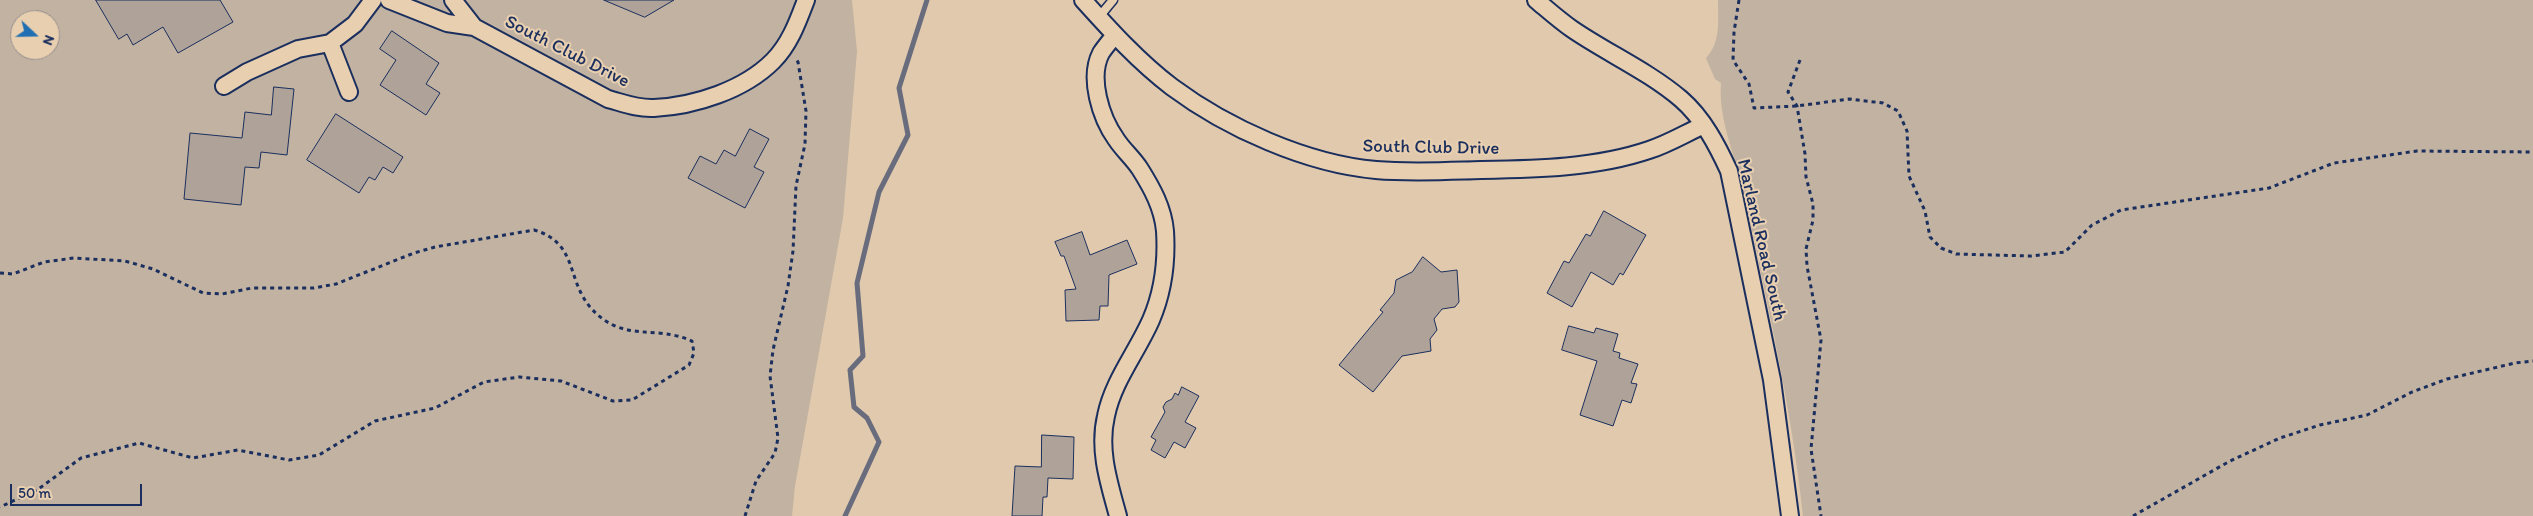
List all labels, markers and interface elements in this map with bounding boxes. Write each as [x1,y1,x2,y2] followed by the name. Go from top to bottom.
[10,10,60,60] north arrow
[501,11,633,93] street label: South Club Drive
[39,33,58,48] text: N
[1362,135,1500,161] street label: South Club Drive
[1731,157,1791,323] street label: Marland Road South
[12,474,145,506] scale bar
[18,484,51,502] text: 50 m

